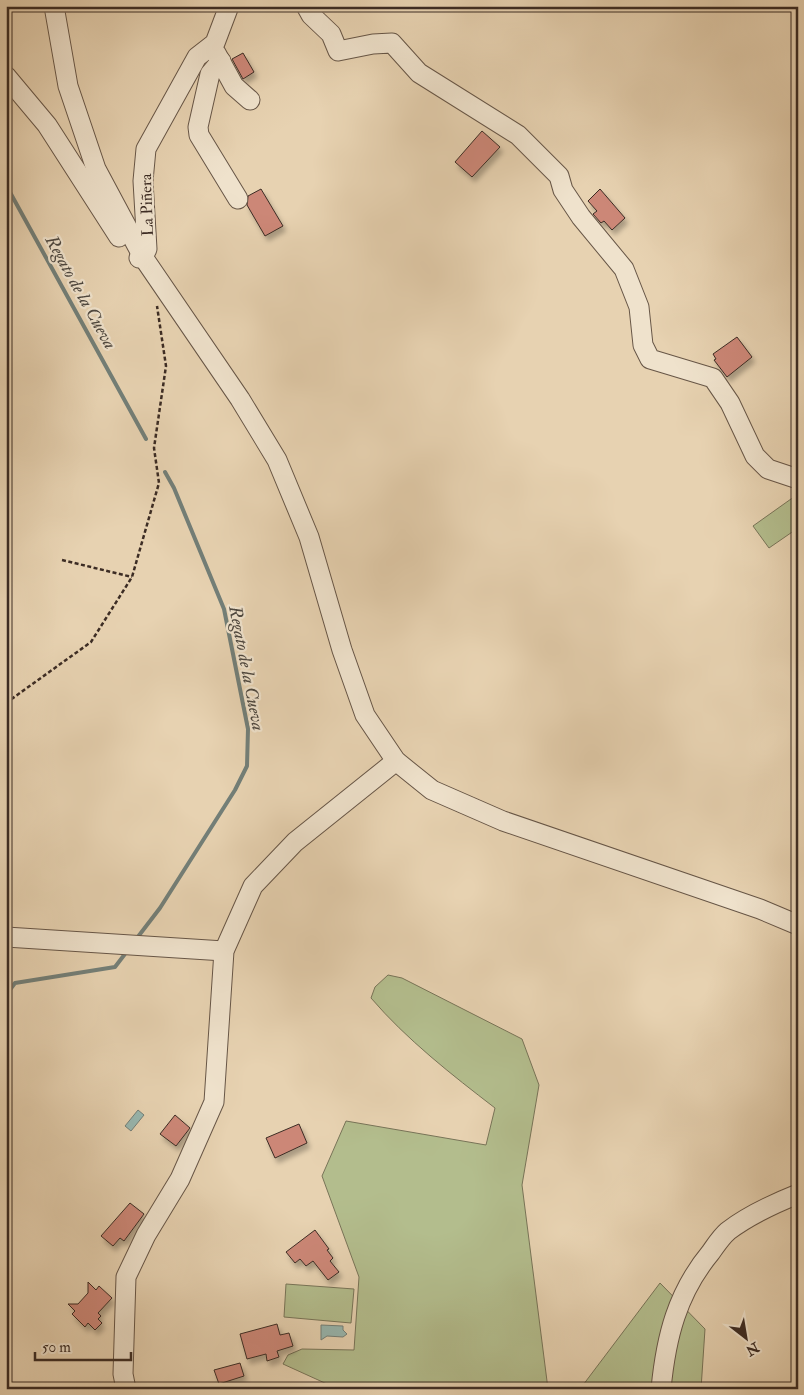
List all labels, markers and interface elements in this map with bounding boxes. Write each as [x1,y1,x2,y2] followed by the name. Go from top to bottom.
[136,173,158,237] street label: La Piñera
[39,230,121,353] water label: Regato de la Cueva
[223,603,270,732] water label: Regato de la Cueva
[722,1312,772,1362] north arrow
[35,1330,131,1362] scale bar
[42,1338,71,1357] text: 50 m
[742,1338,763,1359] text: N

